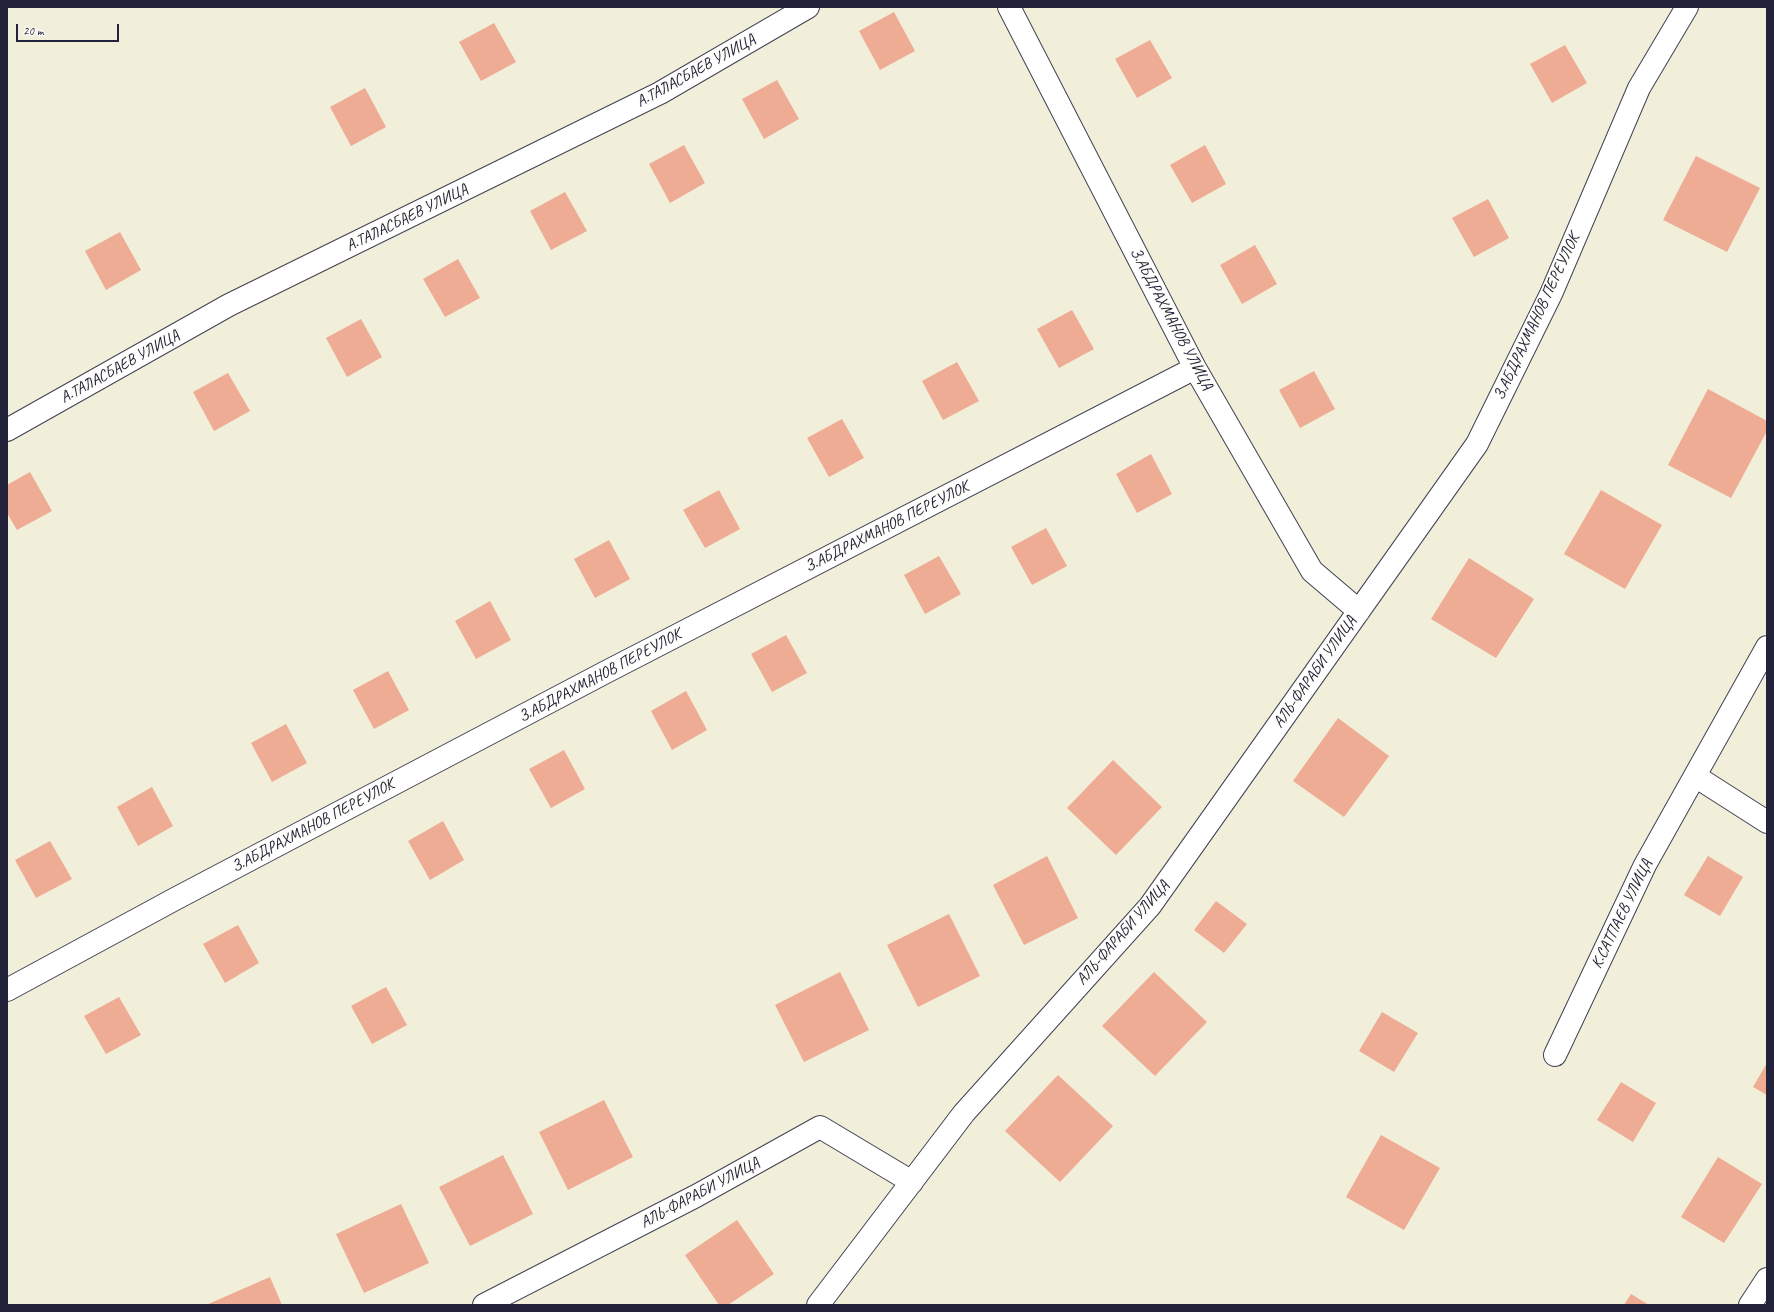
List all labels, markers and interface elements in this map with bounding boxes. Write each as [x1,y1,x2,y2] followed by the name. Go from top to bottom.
[18,16,121,42] scale bar
[23,23,43,39] text: 20 m
[633,30,759,112] street label: А.ТАЛАСБАЕВ УЛИЦА
[343,180,471,256] street label: А.ТАЛАСБАЕВ УЛИЦА
[1490,231,1584,403] street label: З.АБДРАХМАНОВ ПЕРЕУЛОК
[1125,245,1217,393] street label: З.АБДРАХМАНОВ УЛИЦА
[57,326,183,408] street label: А.ТАЛАСБАЕВ УЛИЦА
[802,477,972,577] street label: З.АБДРАХМАНОВ ПЕРЕУЛОК
[1269,612,1361,732] street label: АЛЬ-ФАРАБИ УЛИЦА
[515,625,685,727] street label: З.АБДРАХМАНОВ ПЕРЕУЛОК
[228,775,398,877] street label: З.АБДРАХМАНОВ ПЕРЕУЛОК
[1587,856,1657,972] street label: К.САТПАЕВ УЛИЦА
[1072,877,1174,989] street label: АЛЬ-ФАРАБИ УЛИЦА
[637,1154,763,1232] street label: АЛЬ-ФАРАБИ УЛИЦА

